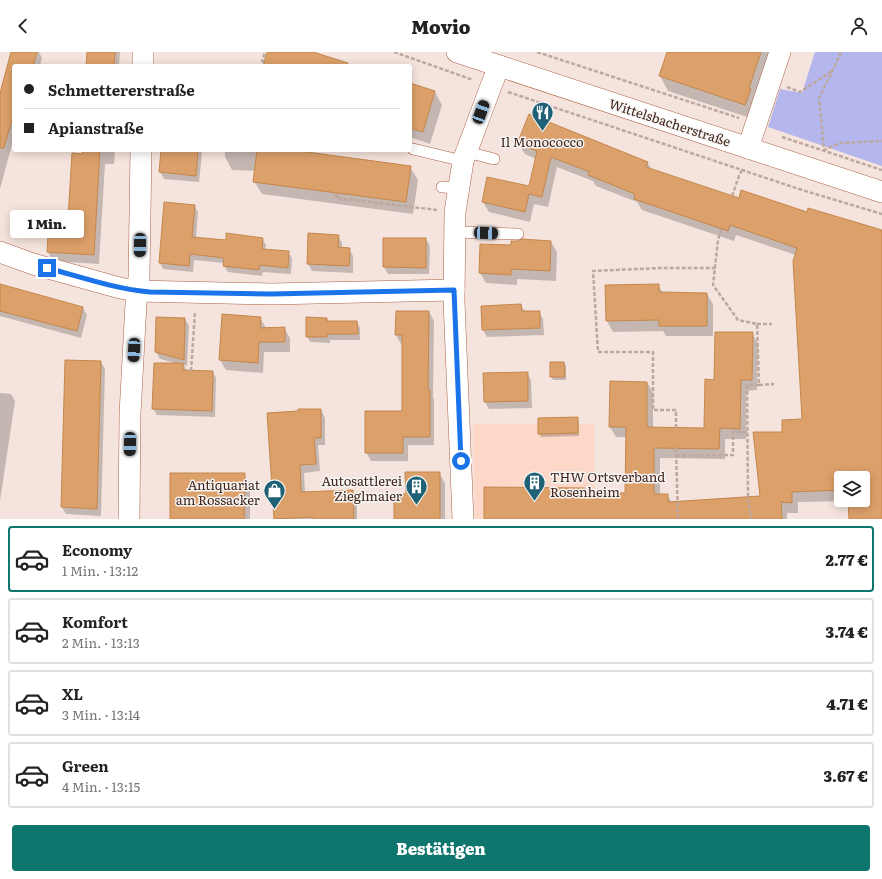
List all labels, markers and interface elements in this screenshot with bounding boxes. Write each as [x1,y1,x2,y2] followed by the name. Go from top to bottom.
[412,13,470,40] text: Movio
[12,15,34,37] icon: back
[848,15,870,37] icon: person
[48,78,195,101] text: Schmettererstraße
[607,93,733,151] street label: Wittelsbacherstraße
[471,99,491,125] car
[529,100,555,133] restaurant icon: Il Monococco
[48,116,144,139] text: Apianstraße
[500,132,584,151] place label: Il Monococco
[10,210,84,238] callout: 1 Min.
[27,214,67,233] text: 1 Min.
[474,227,498,239] car
[134,233,146,257] car
[38,259,56,277] route end
[127,338,141,362] car
[124,432,136,456] car
[452,452,470,470] route start
[550,467,665,501] place label: THW Ortsverband Rosenheim
[522,470,548,503] building icon: THW Ortsverband Rosenheim
[322,471,403,505] place label: Autosattlerei Zieglmaier
[834,471,870,507] map controls
[834,471,870,507] button: layers
[404,474,430,507] building icon: Autosattlerei Zieglmaier
[176,475,261,509] place label: Antiquariat am Rossacker
[262,478,288,511] shop icon: Antiquariat am Rossacker
[62,538,132,561] text: Economy
[14,541,50,577] icon: car
[826,548,868,571] text: 2.77 €
[62,561,138,580] text: 1 Min. · 13:12
[62,610,128,633] text: Komfort
[14,613,50,649] icon: car
[826,620,868,643] text: 3.74 €
[62,633,140,652] text: 2 Min. · 13:13
[62,682,83,705] text: XL
[14,685,50,721] icon: car
[826,692,868,715] text: 4.71 €
[62,705,140,724] text: 3 Min. · 13:14
[62,754,109,777] text: Green
[14,757,50,793] icon: car
[824,764,868,787] text: 3.67 €
[62,777,140,796] text: 4 Min. · 13:15
[12,825,870,871] button: Bestätigen

